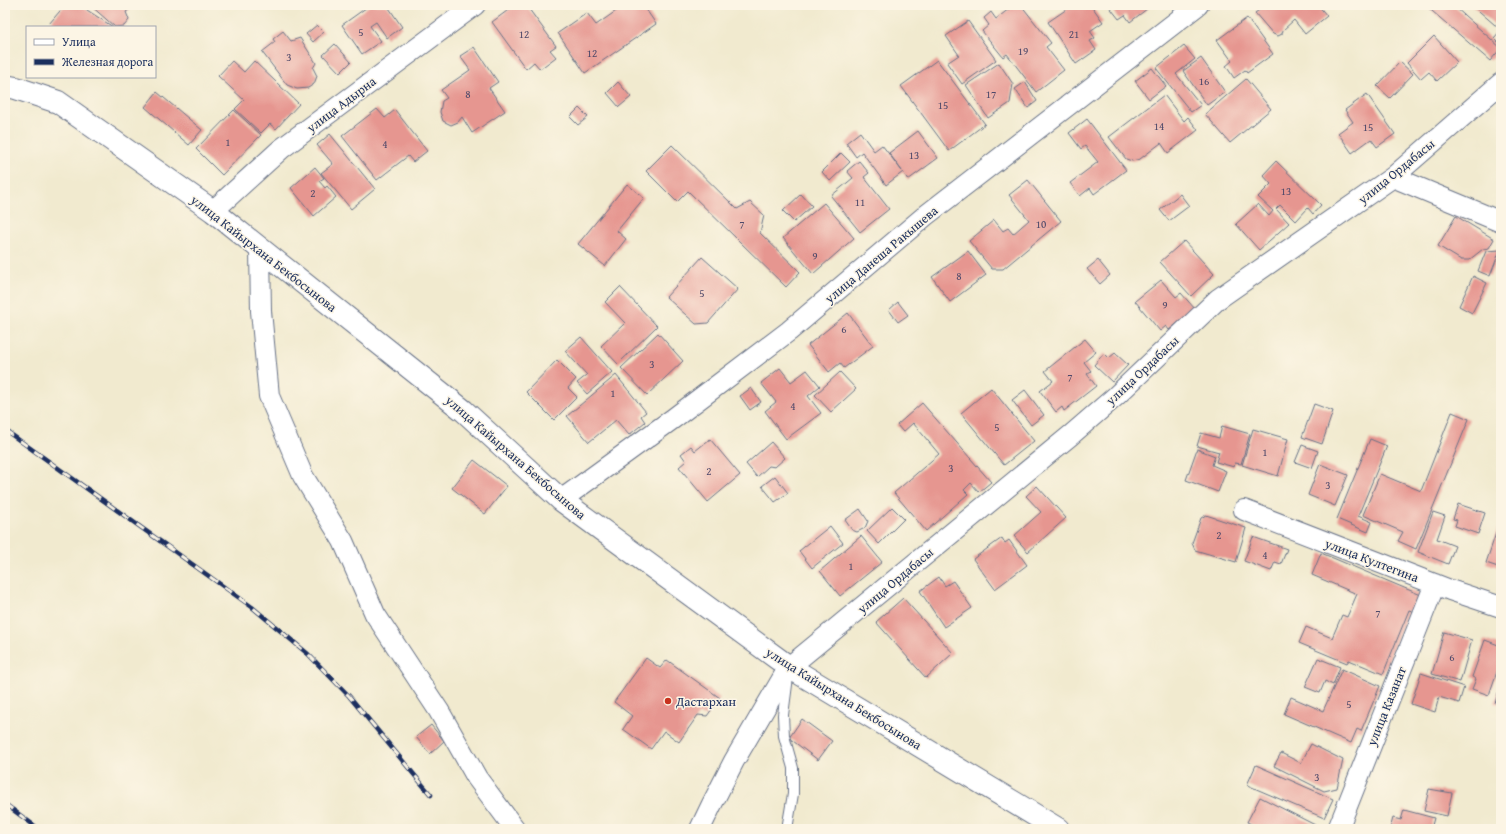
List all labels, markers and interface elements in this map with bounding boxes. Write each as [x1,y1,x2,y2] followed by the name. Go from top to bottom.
[358,24,364,40] house number: 5
[26,26,156,78] legend
[519,26,529,42] house number: 12
[1069,26,1079,42] house number: 21
[62,33,96,50] text: Улица
[1018,43,1028,59] house number: 19
[587,45,597,61] house number: 12
[286,49,292,65] house number: 3
[61,53,153,70] text: Железная дорога
[302,71,381,137] street label: улица Адырна
[1199,73,1209,89] house number: 16
[465,86,471,102] house number: 8
[986,86,996,102] house number: 17
[938,97,948,113] house number: 15
[1154,118,1164,134] house number: 14
[1363,119,1373,135] house number: 15
[225,134,231,150] house number: 1
[1353,134,1439,209] street label: улица Ордабасы
[382,136,388,152] house number: 4
[909,147,919,163] house number: 13
[1281,183,1291,199] house number: 13
[310,185,316,201] house number: 2
[186,190,341,317] street label: улица Кайырхана Бекбосынова
[855,194,865,210] house number: 11
[820,201,943,308] street label: улица Данеша Ракышева
[739,216,745,232] house number: 7
[1036,216,1046,232] house number: 10
[812,248,818,264] house number: 9
[956,268,962,284] house number: 8
[699,285,705,301] house number: 5
[1162,297,1168,313] house number: 9
[841,321,847,337] house number: 6
[1101,331,1183,410] street label: улица Ордабасы
[649,356,655,372] house number: 3
[1067,369,1073,385] house number: 7
[610,385,616,401] house number: 1
[441,390,591,524] street label: улица Кайырхана Бекбосынова
[790,398,796,414] house number: 4
[994,419,1000,435] house number: 5
[1262,444,1268,460] house number: 1
[948,460,954,476] house number: 3
[706,463,712,479] house number: 2
[1325,477,1331,493] house number: 3
[1216,527,1222,543] house number: 2
[1321,533,1422,587] street label: улица Култегина
[853,543,937,618] street label: улица Ордабасы
[1262,547,1268,563] house number: 4
[848,558,854,574] house number: 1
[1375,605,1381,621] house number: 7
[761,642,926,755] street label: улица Кайырхана Бекбосынова
[1449,649,1455,665] house number: 6
[1362,663,1411,750] street label: улица Казанат
[675,692,737,711] place label: Дастархан
[663,696,673,706] marker: Дастархан
[1346,696,1352,712] house number: 5
[1314,769,1320,785] house number: 3

